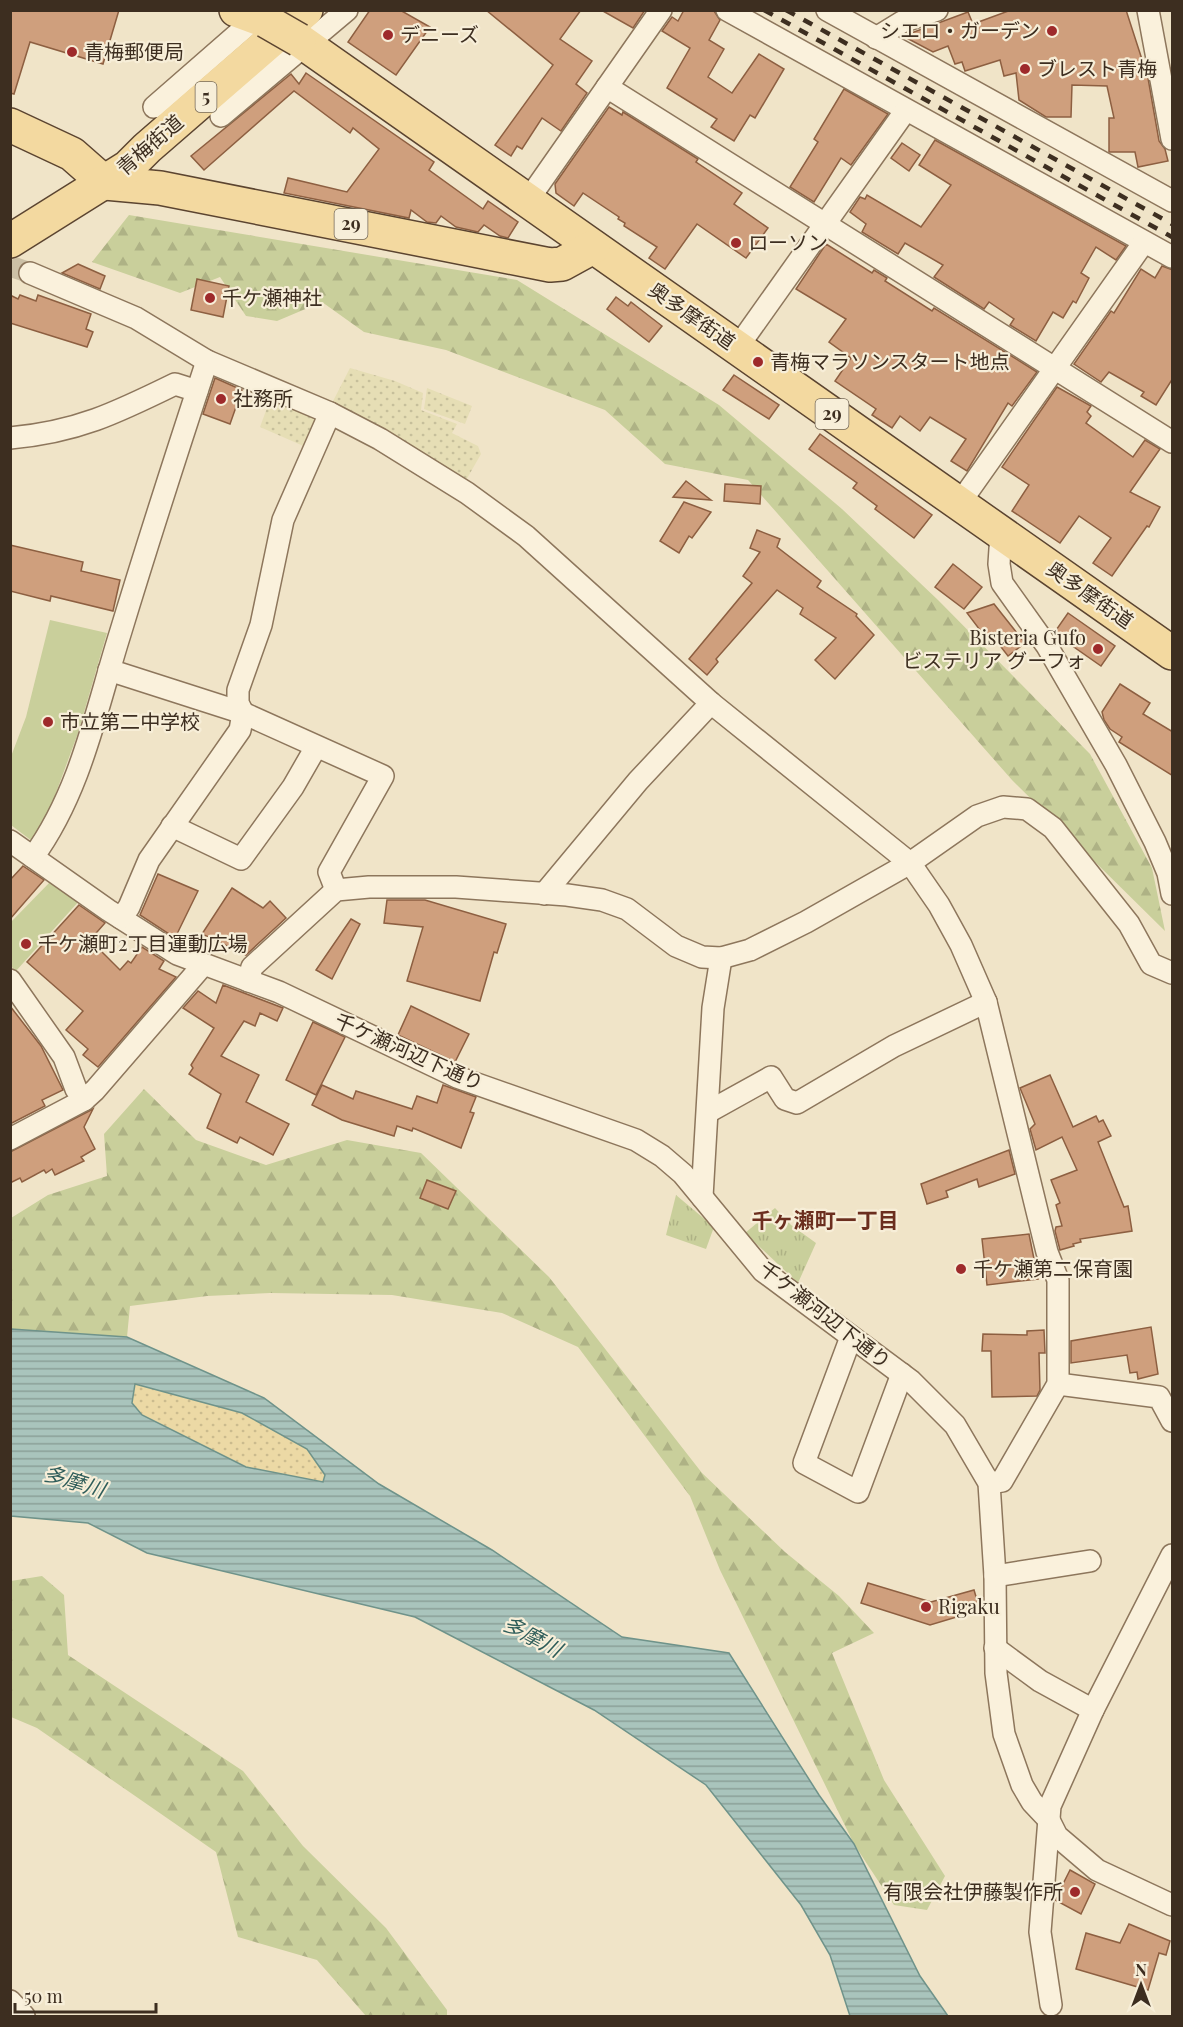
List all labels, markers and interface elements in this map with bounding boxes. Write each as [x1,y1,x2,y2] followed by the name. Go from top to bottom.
[880,16,1040,43] place label: シエロ・ガーデン
[400,20,479,47] place label: デニーズ
[1045,24,1059,38] marker: シエロ・ガーデン
[381,28,395,42] marker: デニーズ
[84,37,184,64] place label: 青梅郵便局
[65,45,79,59] marker: 青梅郵便局
[1037,54,1157,81] place label: ブレスト青梅
[1018,62,1032,76] marker: ブレスト青梅
[196,82,216,112] road number: 5
[110,107,188,180] street label: 青梅街道
[334,209,368,239] road number: 29
[748,228,828,255] place label: ローソン
[729,236,743,250] marker: ローソン
[644,275,742,355] street label: 奥多摩街道
[222,283,322,310] place label: 千ケ瀬神社
[203,291,217,305] marker: 千ケ瀬神社
[770,347,1010,374] place label: 青梅マラソンスタート地点
[751,355,765,369] marker: 青梅マラソンスタート地点
[233,384,293,411] place label: 社務所
[214,392,228,406] marker: 社務所
[816,399,848,429] road number: 29
[1042,554,1140,634] street label: 奥多摩街道
[902,623,1086,673] place label: Bisteria Gufo ビステリア グーフォ
[1091,642,1105,656] marker: Bisteria Gufo ビステリア グーフォ
[60,707,200,734] place label: 市立第二中学校
[41,715,55,729] marker: 市立第二中学校
[38,929,248,956] place label: 千ケ瀬町2丁目運動広場
[19,937,33,951] marker: 千ケ瀬町2丁目運動広場
[331,1006,488,1096] street label: 千ケ瀬河辺下通り
[752,1205,899,1233] district label: 千ヶ瀬町一丁目
[755,1254,897,1374] street label: 千ケ瀬河辺下通り
[973,1254,1133,1281] place label: 千ケ瀬第二保育園
[954,1262,968,1276] marker: 千ケ瀬第二保育園
[40,1457,111,1503] water label: 多摩川
[938,1592,1000,1619] place label: Rigaku
[919,1600,933,1614] marker: Rigaku
[499,1608,569,1663] water label: 多摩川
[883,1877,1063,1904] place label: 有限会社伊藤製作所
[1068,1885,1082,1899] marker: 有限会社伊藤製作所
[1111,1955,1171,2015] north arrow
[1135,1959,1147,1980] text: N
[15,1976,156,2014] scale bar
[24,1984,63,2008] text: 50 m

